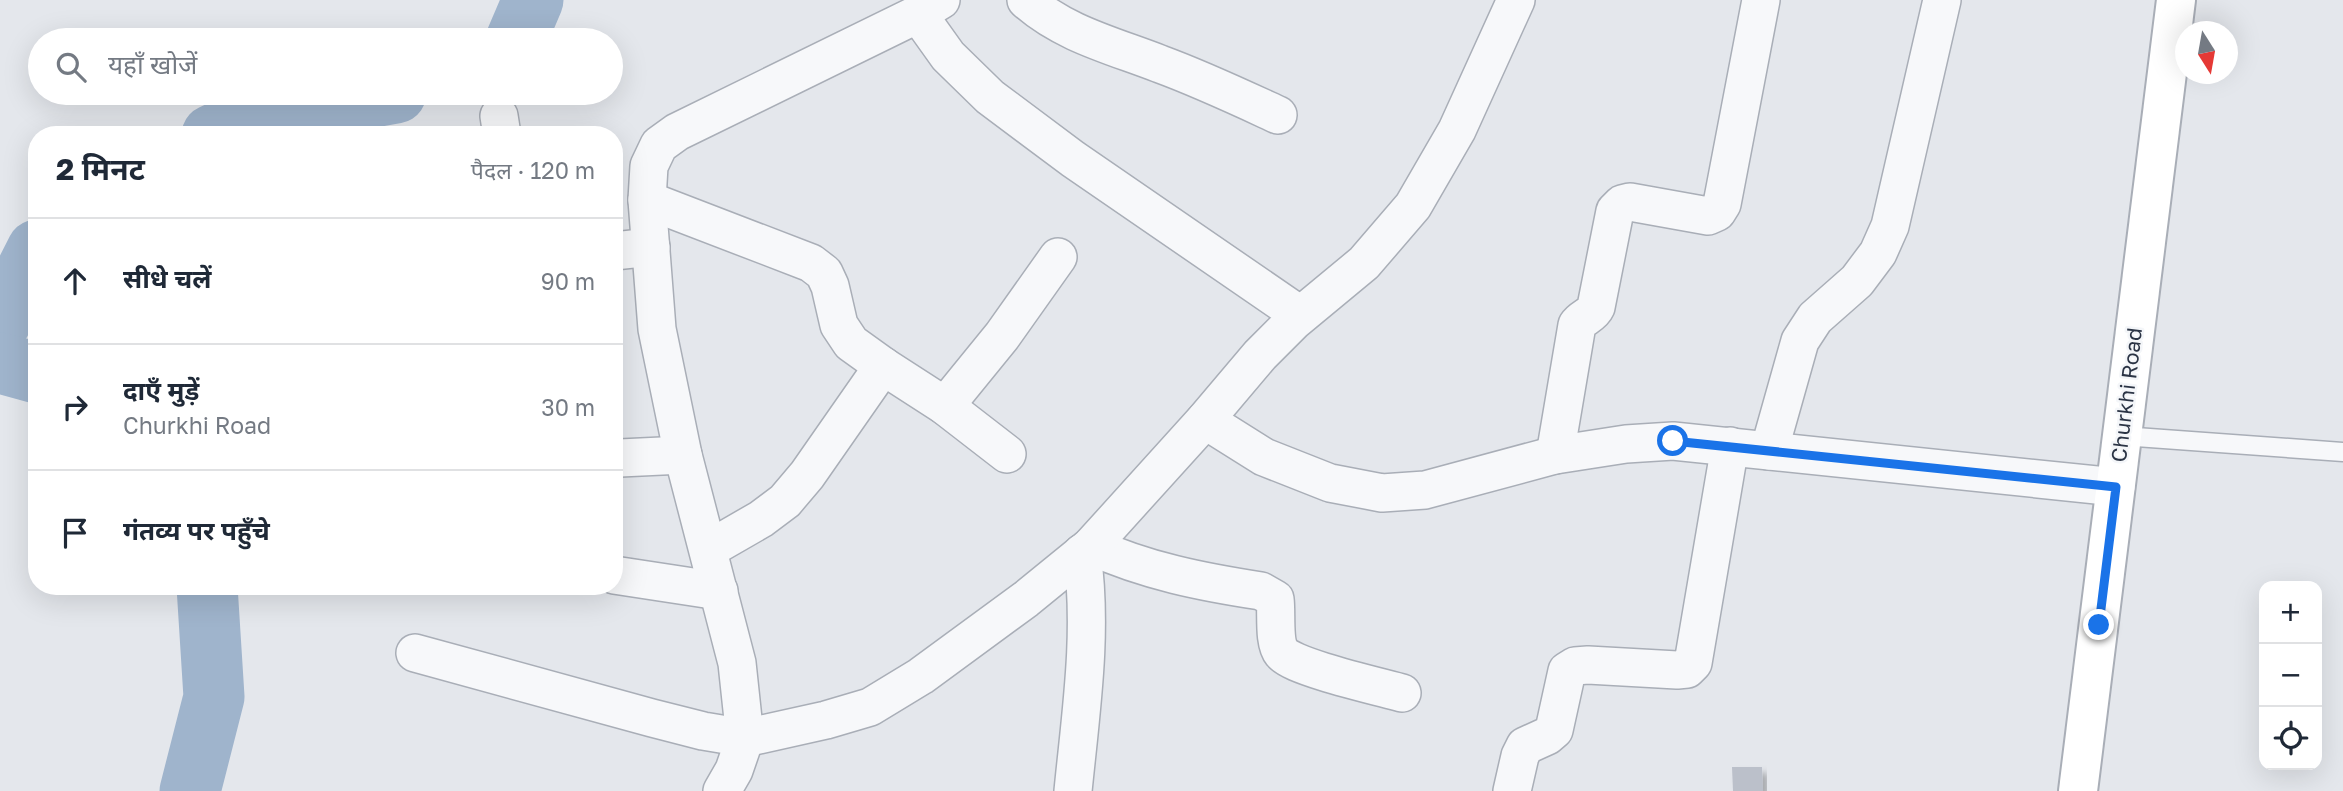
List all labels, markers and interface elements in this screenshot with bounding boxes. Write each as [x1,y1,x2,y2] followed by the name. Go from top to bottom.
[2175,21,2238,84] north arrow
[28,28,623,105] search box
[52,48,90,86] icon: search
[108,49,197,80] text: यहाँ खोजें
[56,151,145,187] text: 2 मिनट
[471,156,595,184] text: पैदल · 120 m
[56,262,94,300] icon: ahead
[123,263,211,294] text: सीधे चलें
[541,267,595,295] text: 90 m
[2105,326,2147,464] street label: Churkhi Road
[123,375,199,406] text: दाएँ मुड़ें
[56,388,94,426] icon: right
[541,393,595,421] text: 30 m
[123,411,271,439] text: Churkhi Road
[1657,425,1688,456] route start
[56,514,94,552] icon: arrive
[123,515,270,546] text: गंतव्य पर पहुँचे
[2259,581,2322,770] map controls
[2259,581,2322,644] button: +
[2083,609,2114,640] route end
[2259,644,2322,707] button: −
[2259,707,2322,770] button: locate

